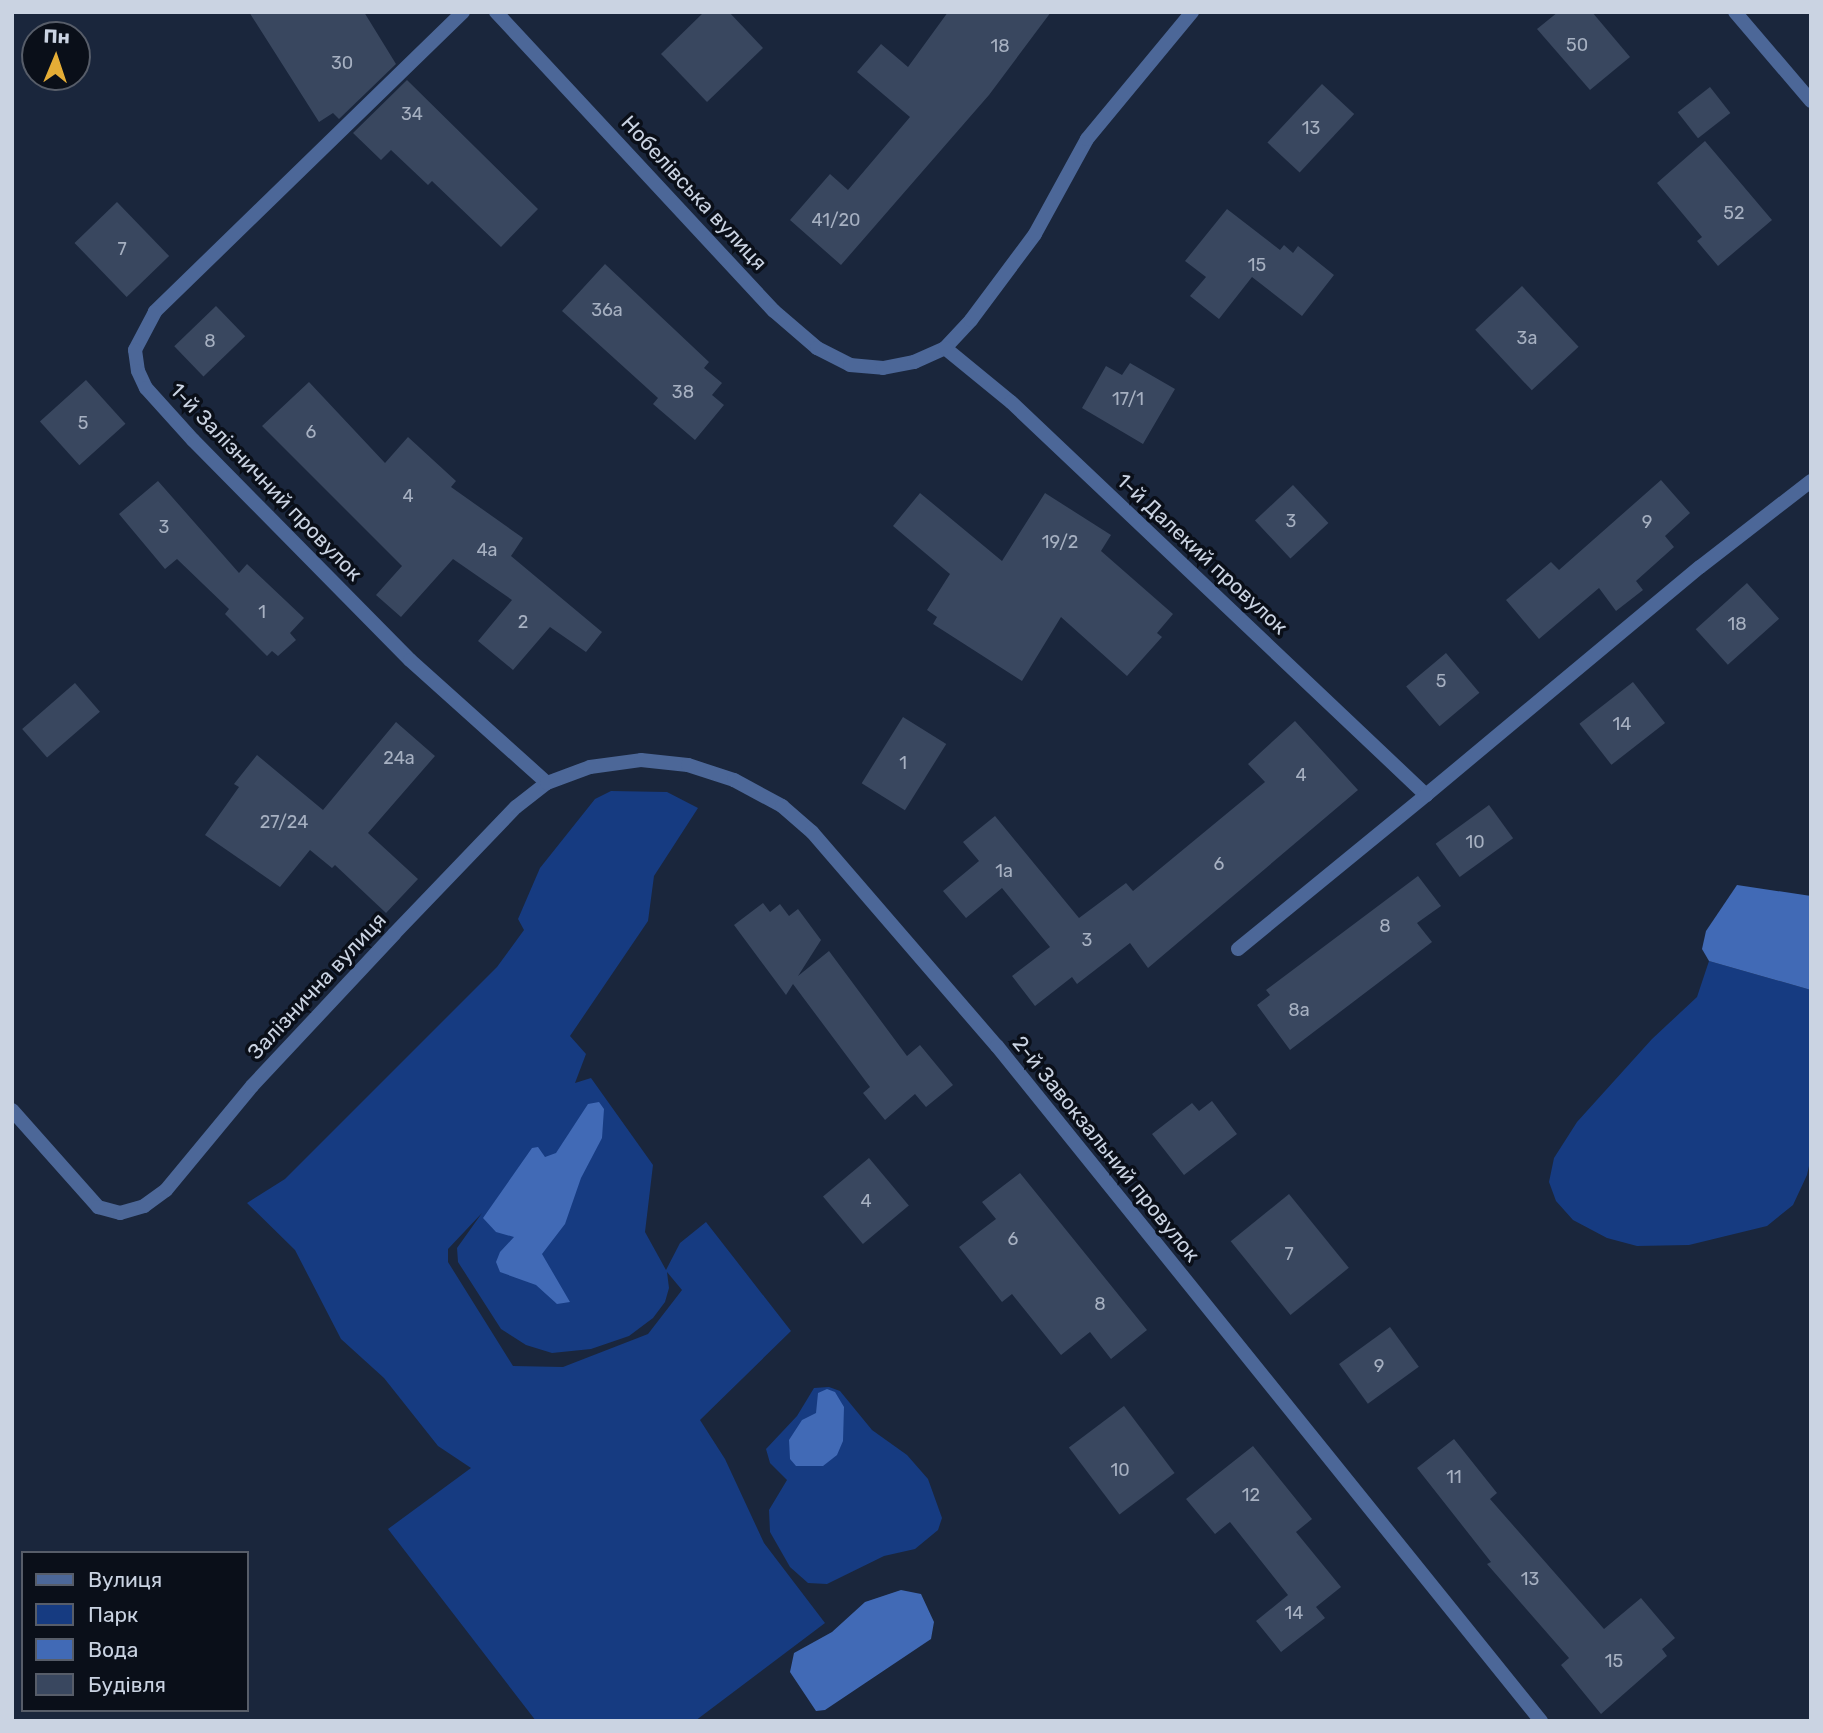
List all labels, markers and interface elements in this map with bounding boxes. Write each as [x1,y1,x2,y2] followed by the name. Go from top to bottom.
[21,21,91,91] north arrow
[43,25,70,48] text: Пн
[1566,34,1588,56] house number: 50
[990,35,1010,57] house number: 18
[331,52,353,74] house number: 30
[401,103,423,125] house number: 34
[616,111,772,275] street label: Нобелівська вулиця
[1302,117,1320,139] house number: 13
[1723,202,1745,224] house number: 52
[812,209,860,231] house number: 41/20
[117,238,127,260] house number: 7
[1248,254,1266,276] house number: 15
[591,299,623,321] house number: 36а
[1517,327,1537,349] house number: 3а
[204,330,216,352] house number: 8
[165,378,367,586] street label: 1-й Залізничний провулок
[672,381,694,403] house number: 38
[1112,388,1144,410] house number: 17/1
[78,412,88,434] house number: 5
[306,421,316,443] house number: 6
[1111,468,1293,640] street label: 1-й Далекий провулок
[402,485,414,507] house number: 4
[1286,510,1296,532] house number: 3
[1642,511,1652,533] house number: 9
[159,516,169,538] house number: 3
[1042,531,1078,553] house number: 19/2
[476,539,498,561] house number: 4а
[258,601,266,623] house number: 1
[518,611,528,633] house number: 2
[1727,613,1747,635] house number: 18
[1436,670,1446,692] house number: 5
[1613,713,1631,735] house number: 14
[383,747,415,769] house number: 24а
[899,752,907,774] house number: 1
[1295,764,1307,786] house number: 4
[260,811,308,833] house number: 27/24
[1465,831,1485,853] house number: 10
[1214,853,1224,875] house number: 6
[995,860,1013,882] house number: 1а
[243,907,391,1065] street label: Залізнична вулиця
[1379,915,1391,937] house number: 8
[1082,929,1092,951] house number: 3
[1288,999,1310,1021] house number: 8а
[1007,1031,1205,1267] street label: 2-й Завокзальний провулок
[860,1190,872,1212] house number: 4
[1008,1228,1018,1250] house number: 6
[1284,1243,1294,1265] house number: 7
[1094,1293,1106,1315] house number: 8
[1374,1355,1384,1377] house number: 9
[1110,1459,1130,1481] house number: 10
[1446,1466,1462,1488] house number: 11
[1242,1484,1260,1506] house number: 12
[21,1551,248,1712] legend
[88,1567,162,1592] text: Вулиця
[1521,1568,1539,1590] house number: 13
[88,1602,138,1627] text: Парк
[1285,1602,1303,1624] house number: 14
[88,1637,138,1662] text: Вода
[1605,1650,1623,1672] house number: 15
[88,1672,166,1697] text: Будівля

